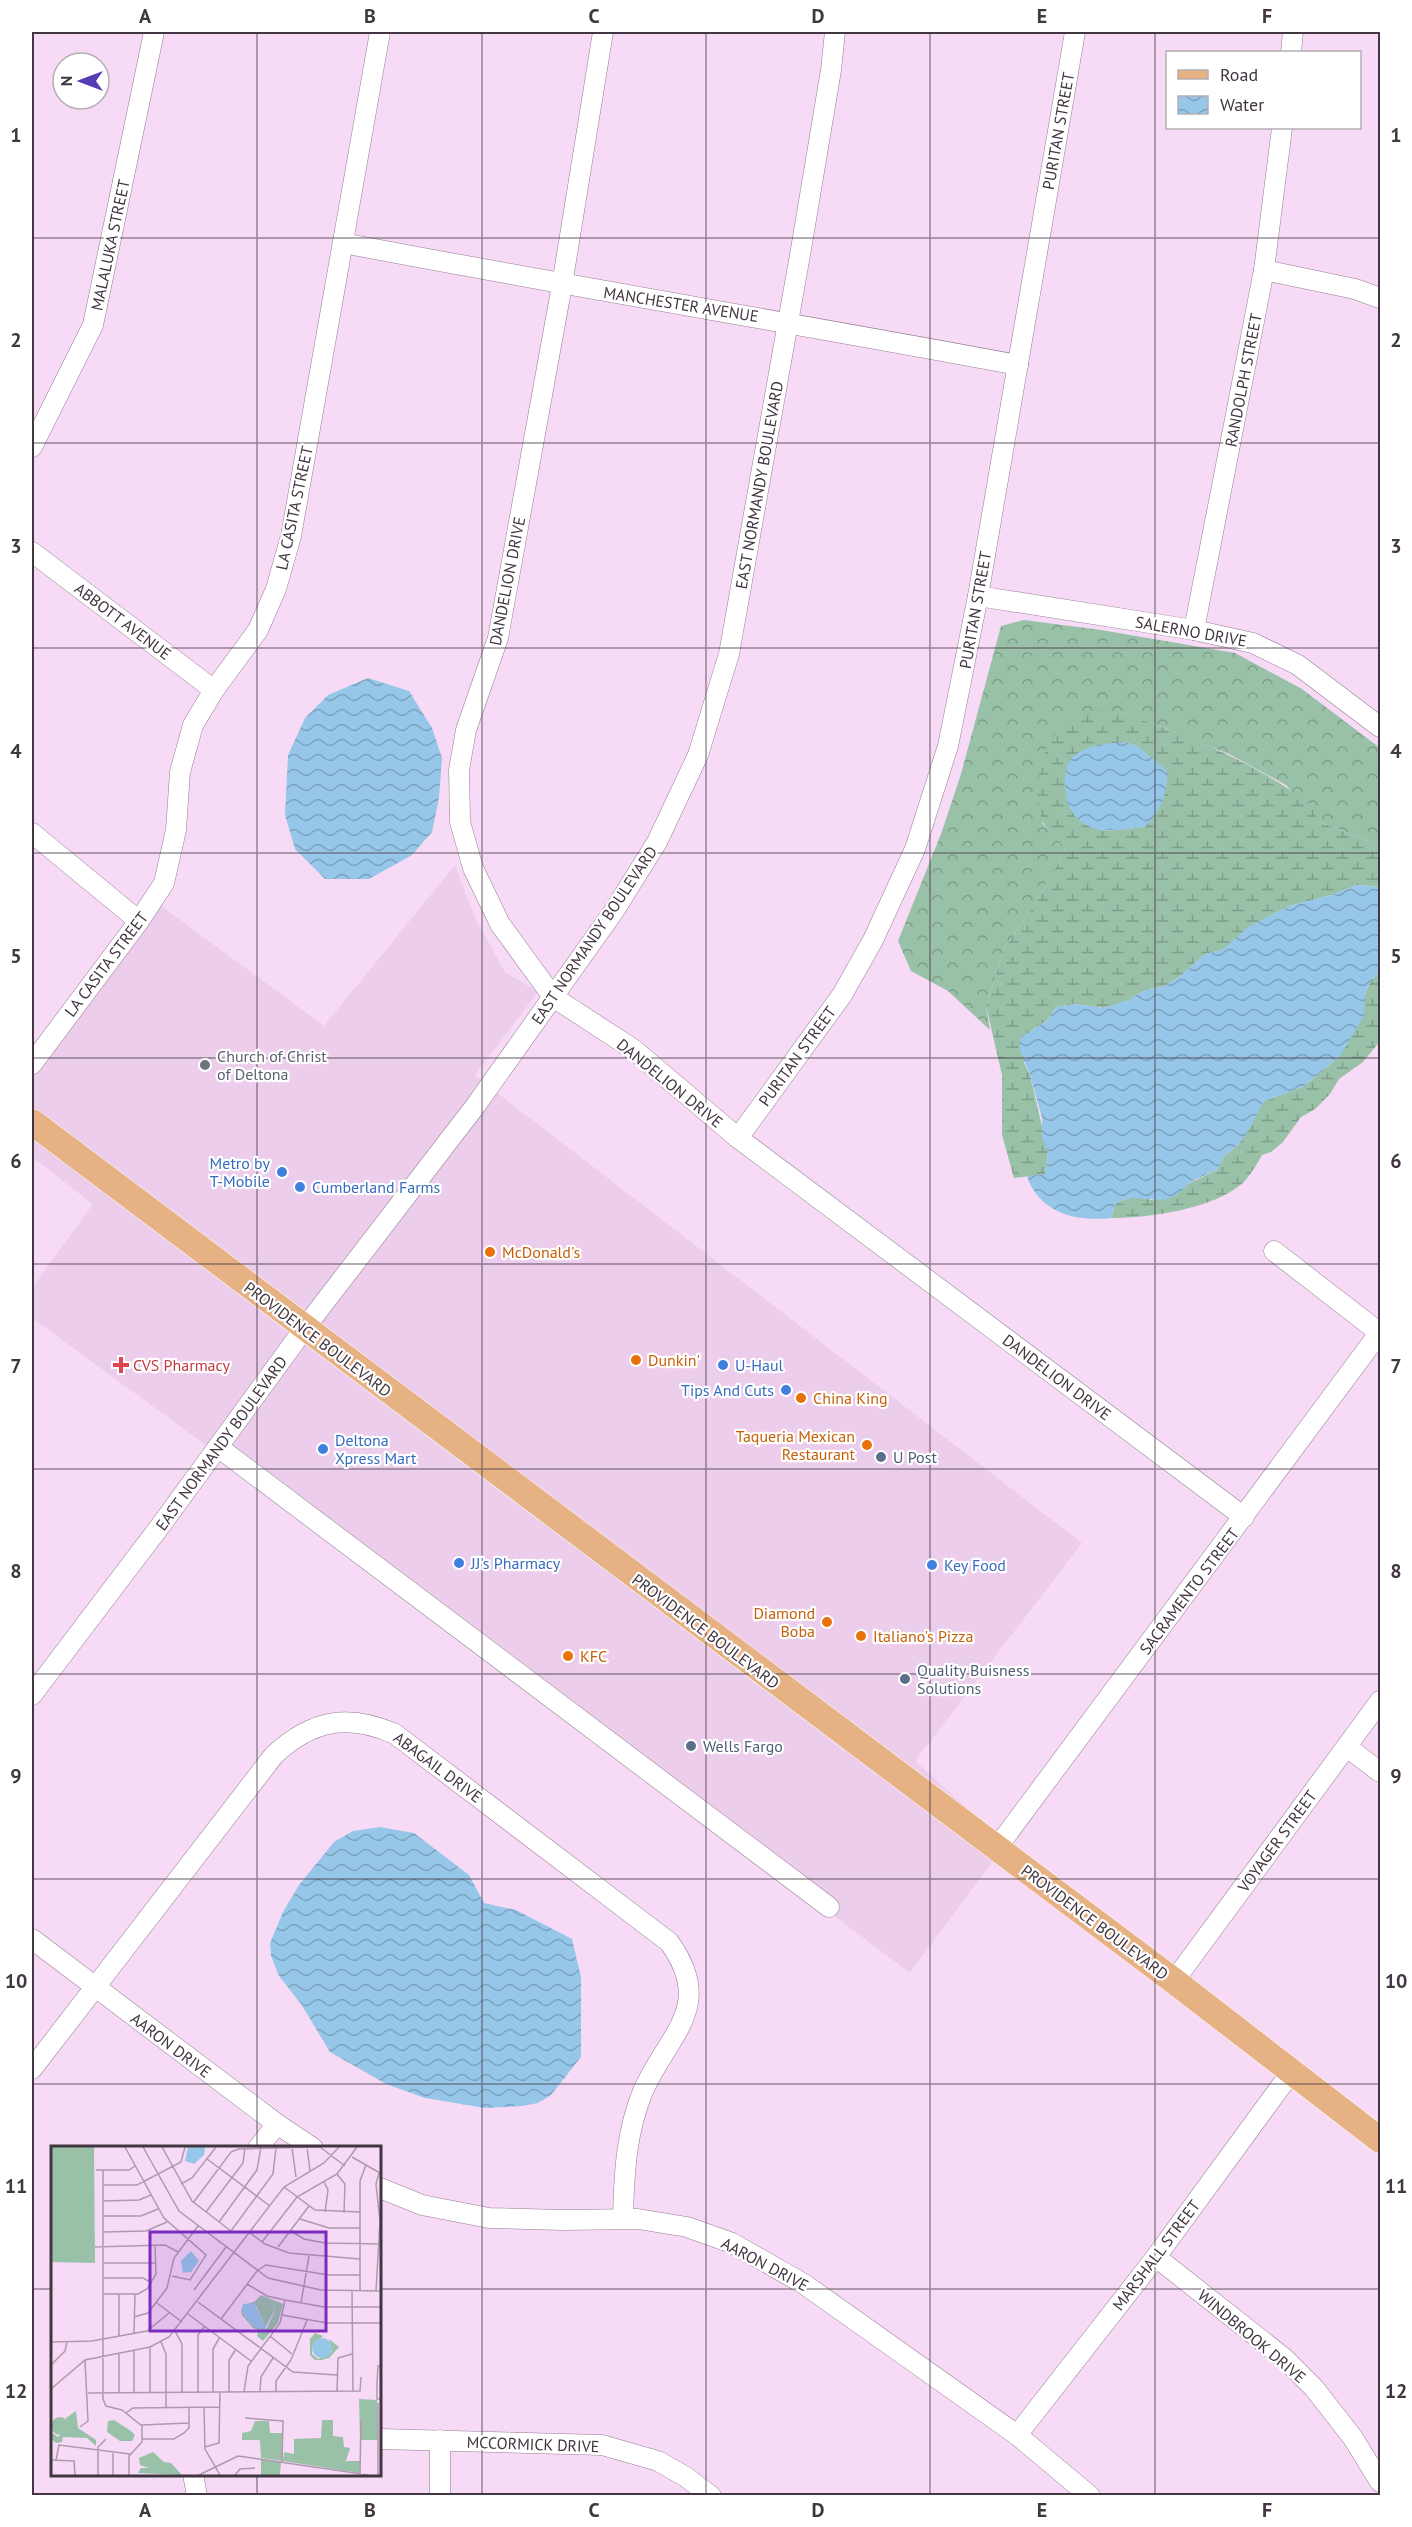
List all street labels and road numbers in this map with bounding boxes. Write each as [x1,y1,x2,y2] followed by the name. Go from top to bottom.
[1038,71,1078,191] street label: PURITAN STREET
[86,177,134,312] street label: MALALUKA STREET
[602,282,760,326] street label: MANCHESTER AVENUE
[1220,311,1266,449] street label: RANDOLPH STREET
[731,379,787,591] street label: EAST NORMANDY BOULEVARD
[271,444,317,572] street label: LA CASITA STREET
[485,515,529,647] street label: DANDELION DRIVE
[955,550,995,670] street label: PURITAN STREET
[71,578,175,664] street label: ABBOTT AVENUE
[1134,611,1248,651] street label: SALERNO DRIVE
[527,842,661,1028] street label: EAST NORMANDY BOULEVARD
[60,907,152,1020] street label: LA CASITA STREET
[754,1002,840,1110] street label: PURITAN STREET
[613,1034,727,1132] street label: DANDELION DRIVE
[240,1277,396,1401] street label: PROVIDENCE BOULEVARD
[999,1330,1115,1424] street label: DANDELION DRIVE
[151,1352,291,1534] street label: EAST NORMANDY BOULEVARD
[1135,1524,1243,1658] street label: SACRAMENTO STREET
[628,1569,784,1693] street label: PROVIDENCE BOULEVARD
[390,1727,486,1807] street label: ABAGAIL DRIVE
[1233,1786,1321,1897] street label: VOYAGER STREET
[1017,1860,1173,1984] street label: PROVIDENCE BOULEVARD
[127,2008,215,2082] street label: AARON DRIVE
[1108,2196,1204,2314] street label: MARSHALL STREET
[718,2233,812,2295] street label: AARON DRIVE
[1194,2285,1310,2387] street label: WINDBROOK DRIVE
[466,2432,600,2456] street label: MCCORMICK DRIVE

